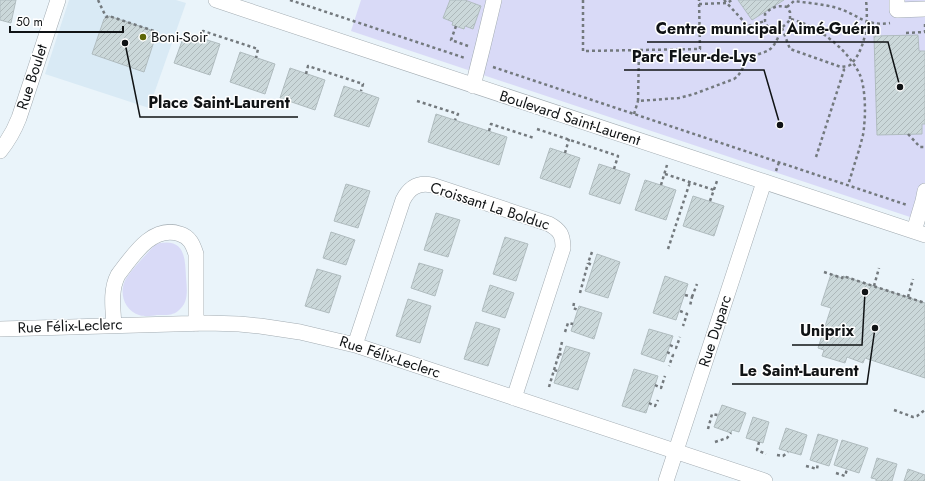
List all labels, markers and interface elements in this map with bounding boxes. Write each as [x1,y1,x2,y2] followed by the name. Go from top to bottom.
[10,8,123,34] scale bar
[16,13,43,31] text: 50 m
[647,14,888,42] callout: Centre municipal Aimé-Guérin
[656,17,880,40] text: Centre municipal Aimé-Guérin
[151,26,209,48] place label: Boni-Soir
[138,32,148,42] marker: Boni-Soir
[11,41,53,113] street label: Rue Boulet
[624,42,764,70] callout: Parc Fleur-de-Lys
[632,45,756,68] text: Parc Fleur-de-Lys
[497,85,644,151] street label: Boulevard Saint-Laurent
[140,89,298,117] callout: Place Saint-Laurent
[148,91,291,114] text: Place Saint-Laurent
[427,176,553,236] street label: Croissant La Bolduc
[693,292,737,370] street label: Rue Duparc
[17,313,123,339] street label: Rue Félix-Leclerc
[792,317,862,345] callout: Uniprix
[800,319,855,342] text: Uniprix
[337,330,443,384] street label: Rue Félix-Leclerc
[732,356,867,384] callout: Le Saint-Laurent
[739,359,860,382] text: Le Saint-Laurent

